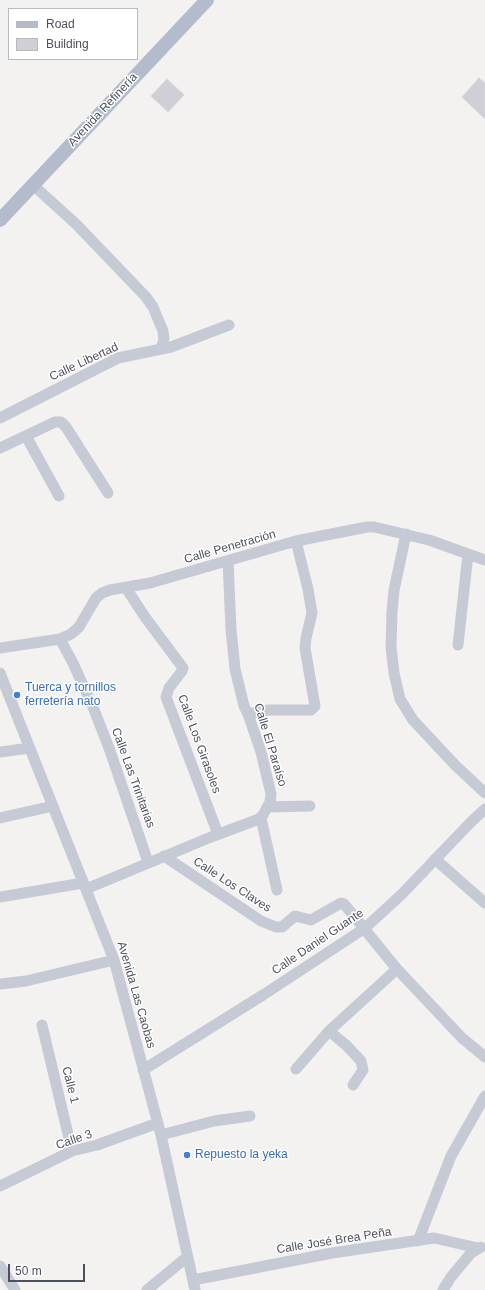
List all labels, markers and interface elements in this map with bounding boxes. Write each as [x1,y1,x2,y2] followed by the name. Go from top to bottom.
[8,8,138,60] legend
[46,17,75,31] text: Road
[46,37,89,51] text: Building
[65,70,141,150] street label: Avenida Refinería
[47,340,121,384] street label: Calle Libertad
[182,527,278,567] street label: Calle Penetración
[25,681,116,709] place label: Tuerca y tornillos ferretería nato
[12,690,22,700] marker: Tuerca y tornillos ferretería nato
[174,693,224,795] street label: Calle Los Girasoles
[251,702,289,788] street label: Calle El Paraíso
[108,726,158,830] street label: Calle Las Trinitarias
[190,854,274,916] street label: Calle Los Claves
[269,906,367,978] street label: Calle Daniel Guante
[114,940,158,1050] street label: Avenida Las Caobas
[58,1065,82,1105] street label: Calle 1
[54,1127,94,1153] street label: Calle 3
[195,1148,288,1162] place label: Repuesto la yeka
[182,1150,192,1160] marker: Repuesto la yeka
[276,1225,392,1257] street label: Calle José Brea Peña
[10,1256,87,1282] scale bar
[15,1264,42,1278] text: 50 m

